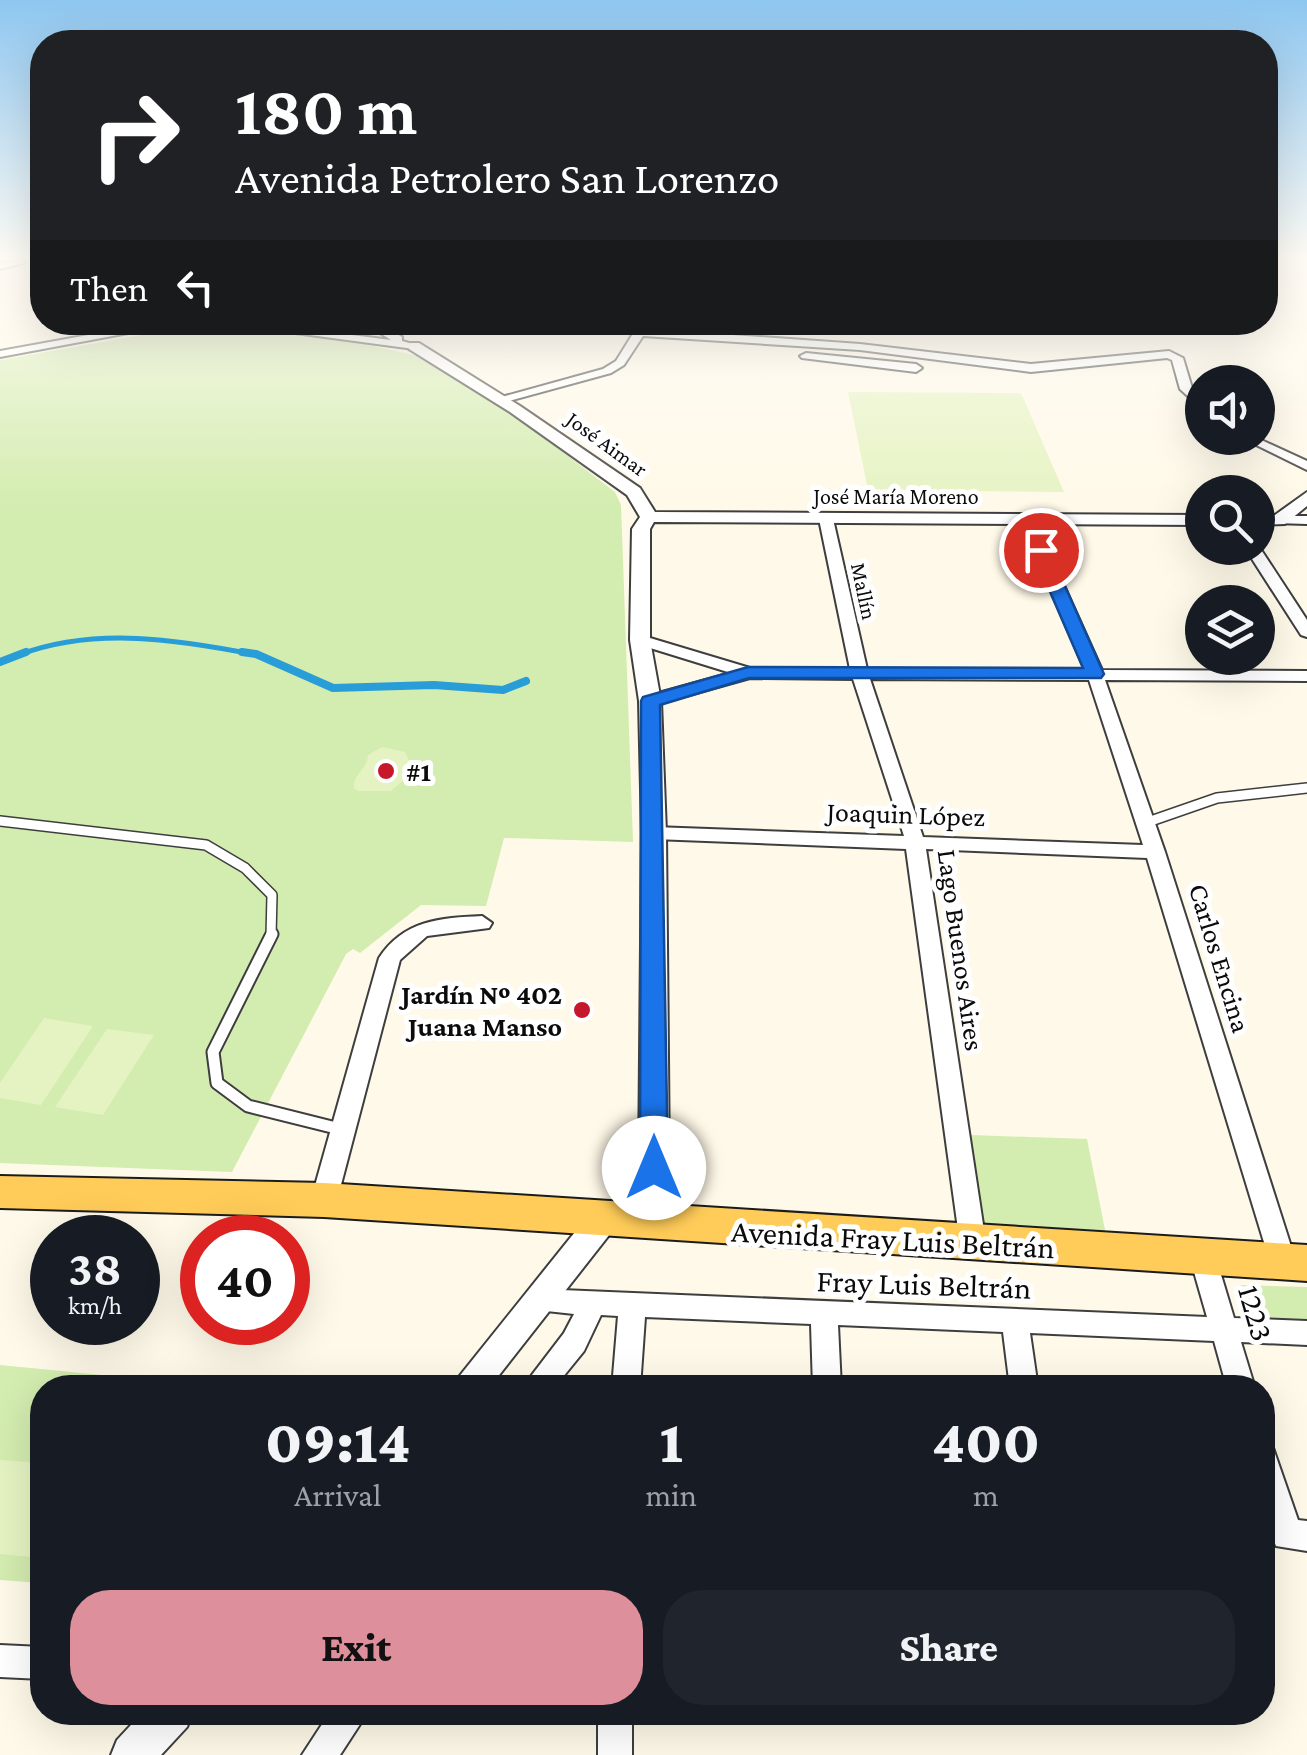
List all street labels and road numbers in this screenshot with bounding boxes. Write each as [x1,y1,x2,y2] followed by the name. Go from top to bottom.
[560,405,652,482] street label: José Aimar
[811,484,979,509] street label: José María Moreno
[846,560,882,622] street label: Mallín
[823,796,986,832] street label: Joaquin López
[932,847,990,1053] street label: Lago Buenos Aires
[1183,880,1257,1036] street label: Carlos Encina
[730,1213,1056,1265] street label: Avenida Fray Luis Beltrán
[816,1262,1032,1306] street label: Fray Luis Beltrán
[1231,1281,1281,1345] street label: 1223

